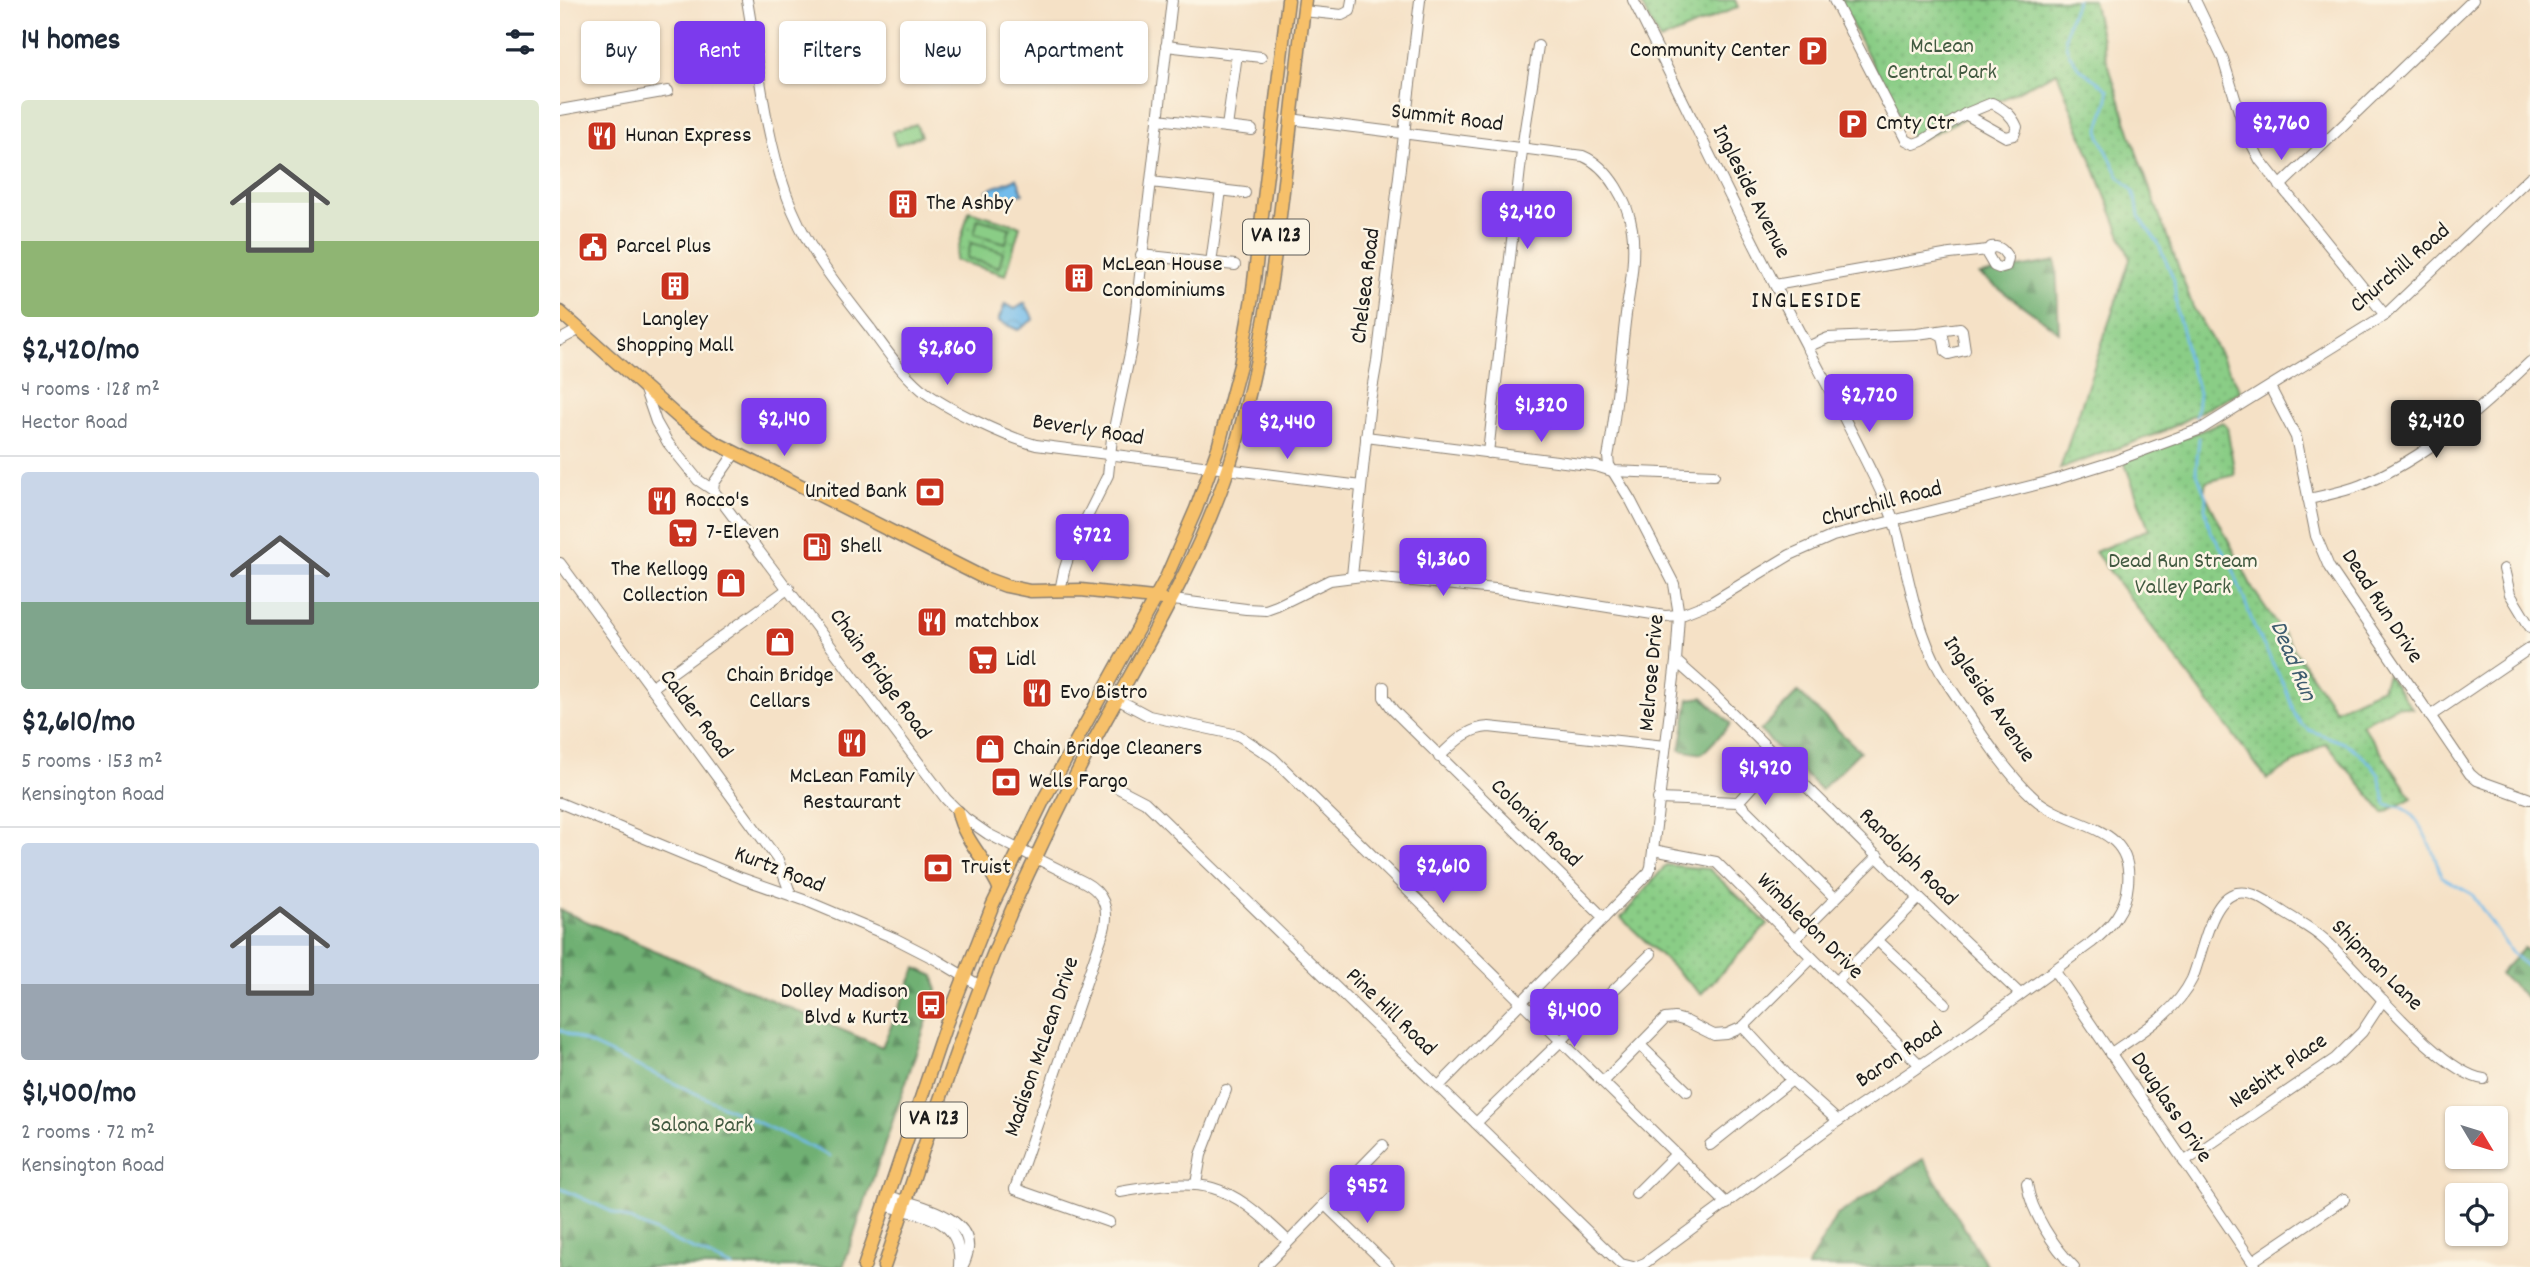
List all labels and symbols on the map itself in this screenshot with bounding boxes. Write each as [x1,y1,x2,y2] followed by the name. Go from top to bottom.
[1887,31,1997,90] park label: McLean Central Park
[1796,34,1830,68] parking icon: Community Center
[1630,35,1790,68] place label: Community Center
[1389,96,1505,142] street label: Summit Road
[2224,102,2338,162] pin: $2,760
[1836,107,1870,141] parking icon: Cmty Ctr
[1876,108,1955,141] place label: Cmty Ctr
[585,119,619,153] restaurant icon: Hunan Express
[1702,119,1798,265] street label: Ingleside Avenue
[625,120,752,153] place label: Hunan Express
[886,187,920,221] building icon: The Ashby
[926,188,1014,221] place label: The Ashby
[1470,191,1584,251] pin: $2,420
[2344,216,2458,322] street label: Churchill Road
[1243,219,1309,254] road number: VA 123
[1344,226,1390,346] street label: Chelsea Road
[576,230,610,264] public building icon: Parcel Plus
[616,231,711,264] place label: Parcel Plus
[1102,249,1226,308] place label: McLean House Condominiums
[1062,261,1096,295] building icon: McLean House Condominiums
[658,269,692,303] building icon: Langley Shopping Mall
[1751,285,1863,319] district label: INGLESIDE
[616,304,734,363] place label: Langley Shopping Mall
[890,328,1004,387] pin: $2,860
[1812,374,1926,434] pin: $2,720
[1484,384,1598,444] pin: $1,320
[727,398,841,458] pin: $2,140
[2379,400,2493,460] pin: $2,420
[1230,402,1344,461] pin: $2,440
[1030,406,1146,456] street label: Beverly Road
[1818,473,1946,537] street label: Churchill Road
[913,475,947,509] bank icon: United Bank
[805,476,907,509] place label: United Bank
[645,484,679,518] restaurant icon: Rocco's
[685,485,749,518] place label: Rocco's
[1051,514,1133,574] pin: $722
[666,516,700,550] supermarket icon: 7-Eleven
[706,517,779,550] place label: 7-Eleven
[800,530,834,564] fuel station icon: Shell
[840,531,882,564] place label: Shell
[1386,538,1500,598] pin: $1,360
[2332,543,2430,671] street label: Dead Run Drive
[2108,546,2258,605] park label: Dead Run Stream Valley Park
[611,554,708,613] place label: The Kellogg Collection
[714,566,748,600] shop icon: The Kellogg Collection
[820,602,938,748] street label: Chain Bridge Road
[915,605,949,639] restaurant icon: matchbox
[955,606,1039,639] place label: matchbox
[1631,613,1675,733] street label: Melrose Drive
[2260,616,2324,707] water label: Dead Run
[763,625,797,659] shop icon: Chain Bridge Cellars
[1933,630,2043,770] street label: Ingleside Avenue
[966,643,1000,677] supermarket icon: Lidl
[1006,644,1036,677] place label: Lidl
[726,660,834,719] place label: Chain Bridge Cellars
[650,663,740,767] street label: Calder Road
[1020,676,1054,710] restaurant icon: Evo Bistro
[1060,677,1148,710] place label: Evo Bistro
[835,726,869,760] restaurant icon: McLean Family Restaurant
[973,732,1007,766] shop icon: Chain Bridge Cleaners
[1013,733,1202,766] place label: Chain Bridge Cleaners
[1708,748,1822,807] pin: $1,920
[790,761,915,820] place label: McLean Family Restaurant
[989,765,1023,799] bank icon: Wells Fargo
[1029,766,1128,799] place label: Wells Fargo
[1482,772,1588,876] street label: Colonial Road
[1850,801,1964,915] street label: Randolph Road
[729,839,829,903] street label: Kurtz Road
[1386,846,1500,905] pin: $2,610
[921,851,955,885] bank icon: Truist
[961,852,1011,885] place label: Truist
[1748,866,1870,988] street label: Wimbledon Drive
[2322,912,2430,1020] street label: Shipman Lane
[997,953,1089,1141] street label: Madison McLean Drive
[1337,961,1443,1065] street label: Pine Hill Road
[780,976,908,1035] place label: Dolley Madison Blvd & Kurtz
[914,988,948,1022] bus stop icon: Dolley Madison Blvd & Kurtz
[1517,990,1631,1049] pin: $1,400
[1850,1015,1950,1097] street label: Baron Road
[2223,1026,2335,1118] street label: Nesbitt Place
[2121,1046,2219,1170] street label: Douglass Drive
[901,1102,967,1138] road number: VA 123
[2445,1106,2508,1169] north arrow
[651,1110,753,1143] park label: Salona Park
[1326,1166,1408,1225] pin: $952

